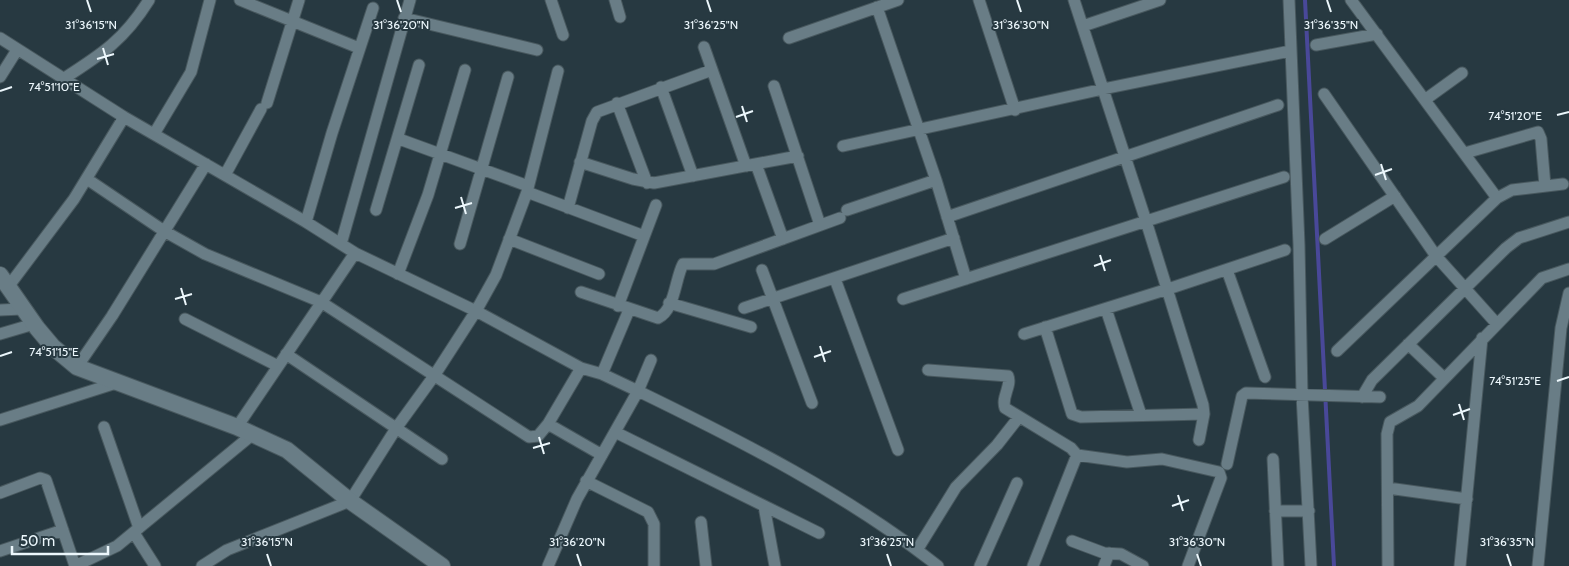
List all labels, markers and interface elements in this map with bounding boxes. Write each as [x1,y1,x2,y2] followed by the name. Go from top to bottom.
[65,17,117,32] text: 31°36'15"N
[373,17,429,32] text: 31°36'20"N
[684,17,738,32] text: 31°36'25"N
[993,17,1049,32] text: 31°36'30"N
[1304,17,1358,32] text: 31°36'35"N
[28,79,80,94] text: 74°51'10"E
[1488,108,1542,123] text: 74°51'20"E
[29,344,79,359] text: 74°51'15"E
[1489,373,1541,388] text: 74°51'25"E
[12,524,109,556] scale bar
[20,532,55,550] text: 50 m
[241,534,293,549] text: 31°36'15"N
[549,534,605,549] text: 31°36'20"N
[860,534,914,549] text: 31°36'25"N
[1169,534,1225,549] text: 31°36'30"N
[1480,534,1534,549] text: 31°36'35"N

